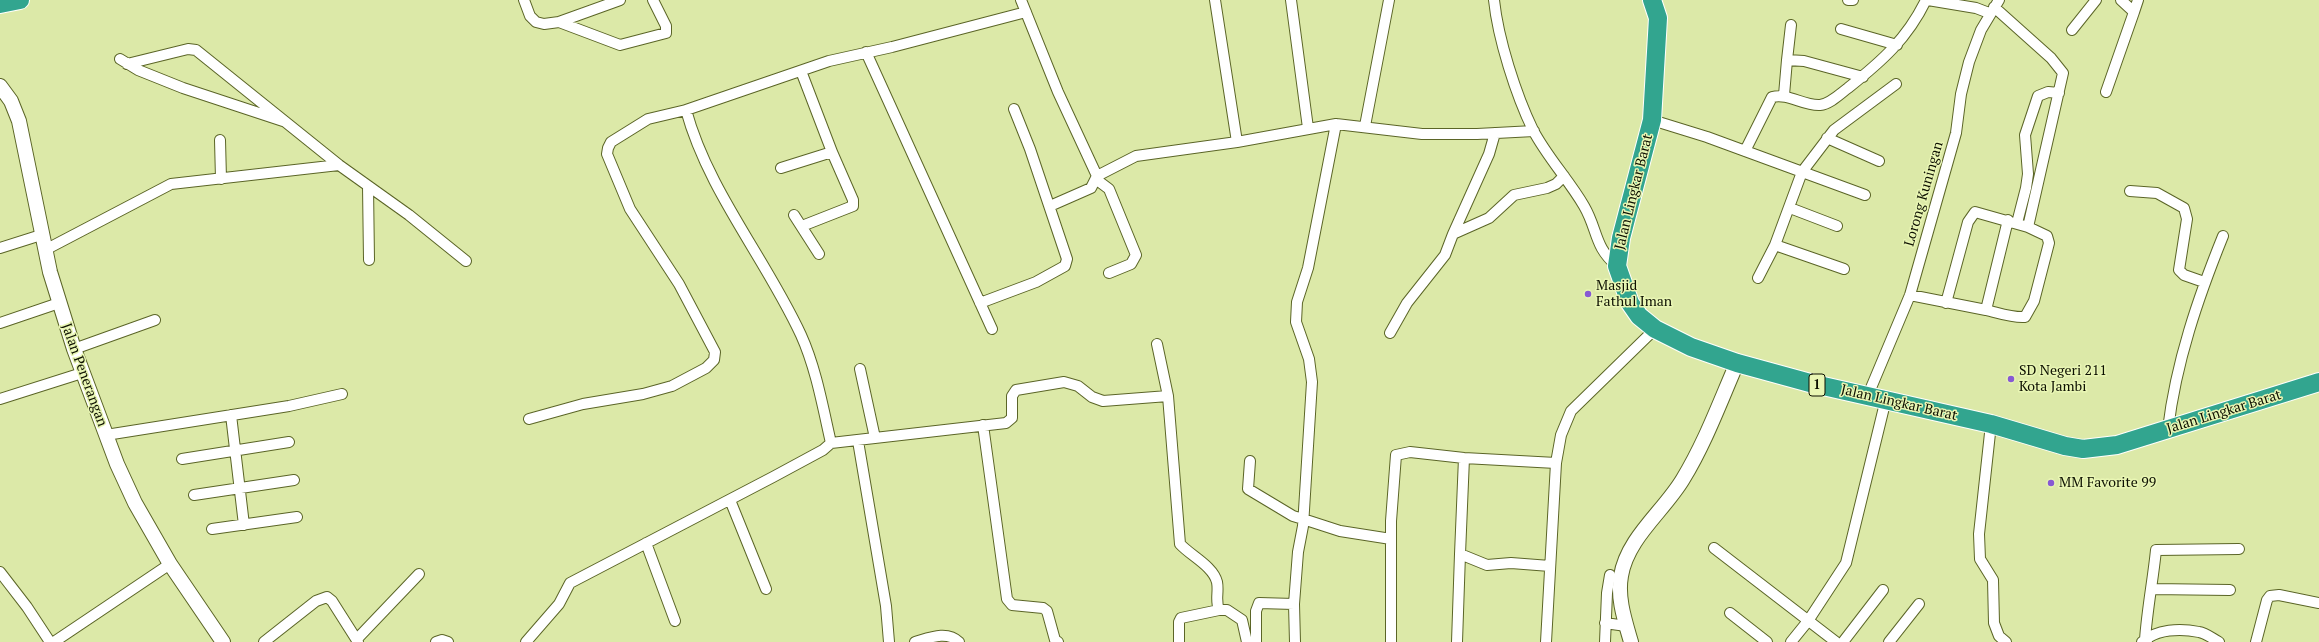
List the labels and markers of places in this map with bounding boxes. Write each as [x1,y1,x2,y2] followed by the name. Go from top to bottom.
[1596,278,1672,310] place label: Masjid Fathul Iman
[1583,289,1593,299] marker: Masjid Fathul Iman
[2019,363,2107,396] place label: SD Negeri 211 Kota Jambi
[2006,374,2016,384] marker: SD Negeri 211 Kota Jambi
[2059,475,2156,491] place label: MM Favorite 99
[2046,478,2056,488] marker: MM Favorite 99

